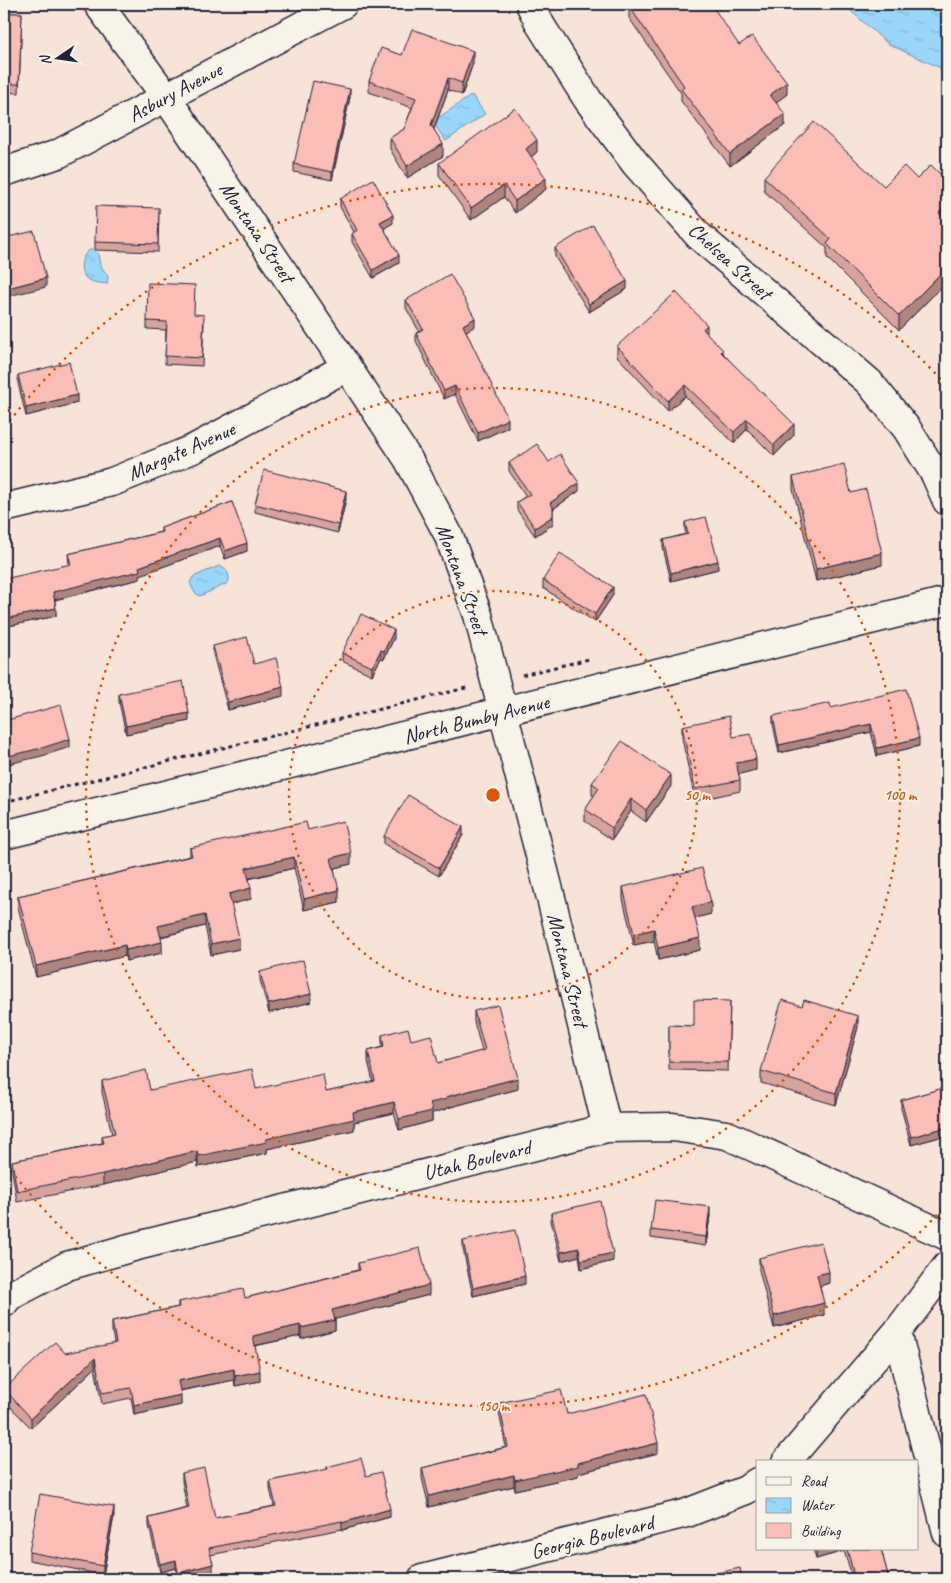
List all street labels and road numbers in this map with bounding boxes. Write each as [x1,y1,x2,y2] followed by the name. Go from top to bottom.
[124,55,228,128] street label: Asbury Avenue
[214,177,302,290] street label: Montana Street
[683,217,779,307] street label: Chelsea Street
[123,415,240,486] street label: Margate Avenue
[430,520,495,641] street label: Montana Street
[401,688,553,750] street label: North Bumby Avenue
[541,910,595,1032] street label: Montana Street
[421,1133,536,1186] street label: Utah Boulevard
[528,1508,660,1565] street label: Georgia Boulevard

